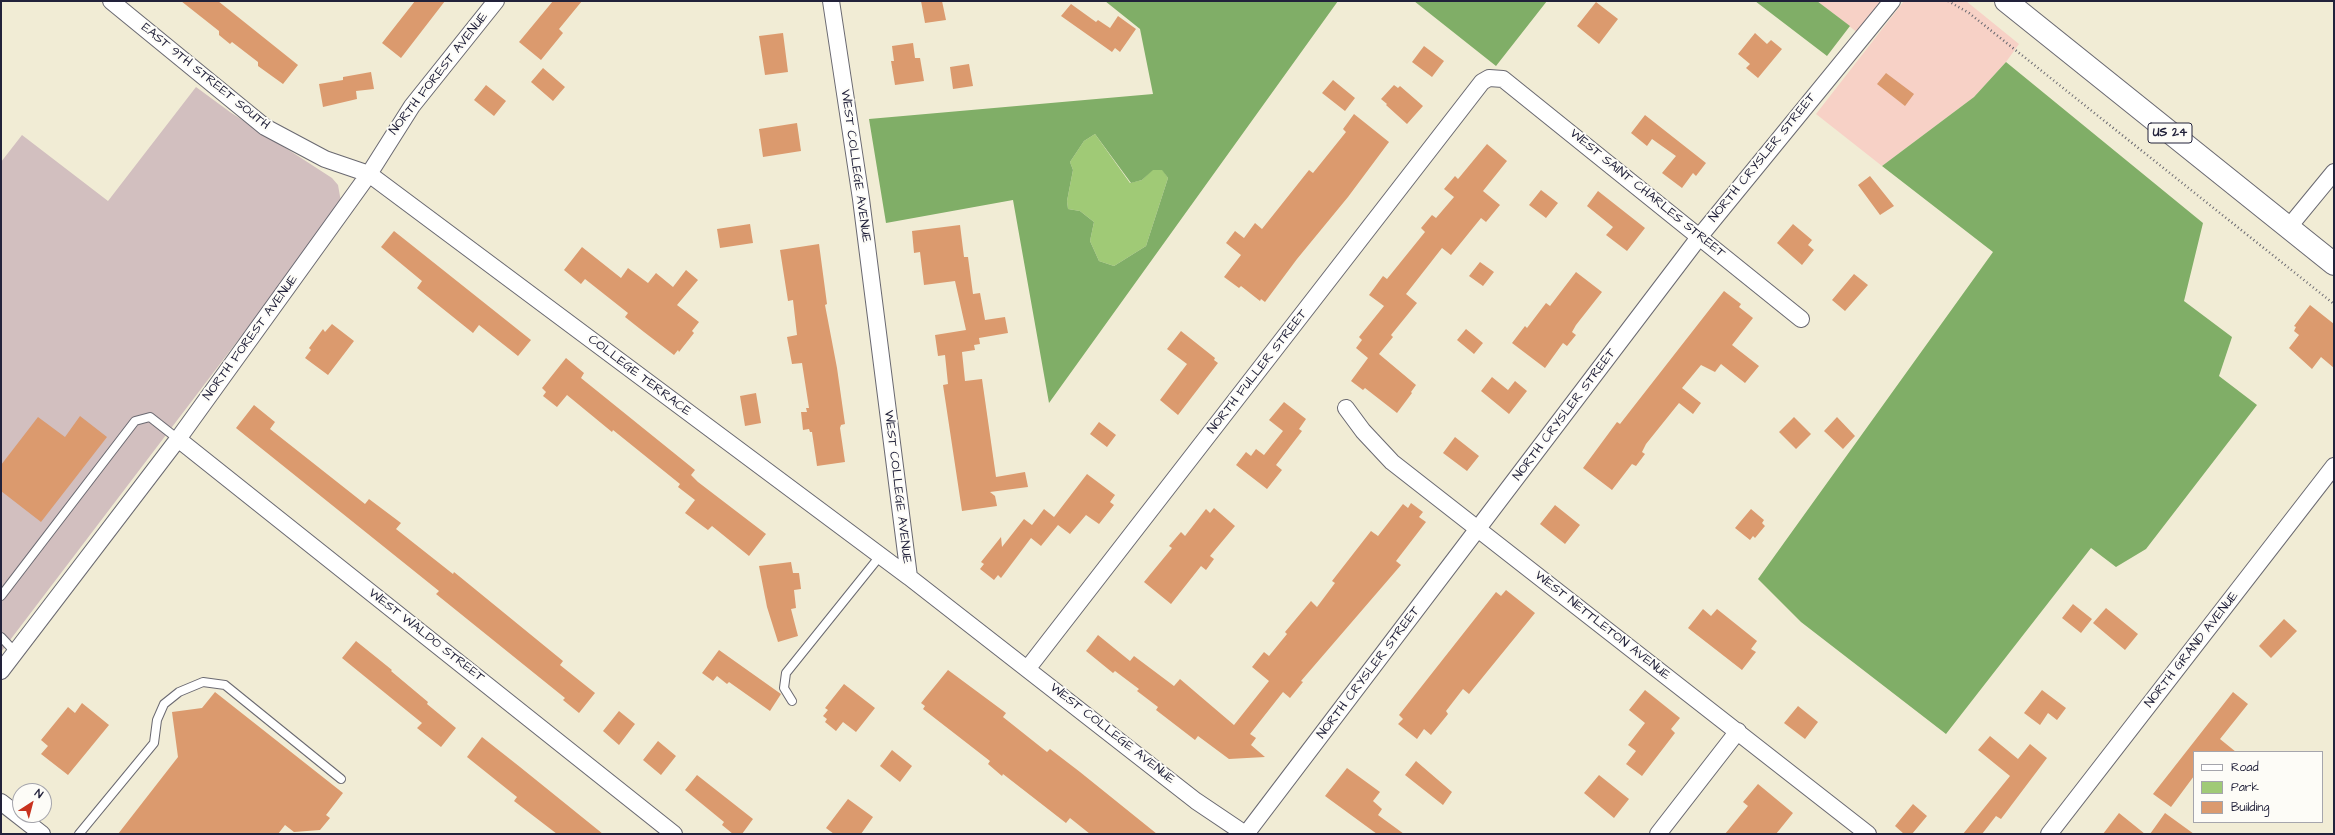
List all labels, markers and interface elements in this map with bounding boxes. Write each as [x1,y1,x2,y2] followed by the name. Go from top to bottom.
[386,10,492,138] street label: NORTH FOREST AVENUE
[138,20,272,134] street label: EAST 9TH STREET SOUTH
[837,88,873,244] street label: WEST COLLEGE AVENUE
[1706,90,1820,226] street label: NORTH CRYSLER STREET
[2148,123,2192,143] road number: US 24
[1566,126,1728,262] street label: WEST SAINT CHARLES STREET
[200,272,302,404] street label: NORTH FOREST AVENUE
[1205,307,1311,437] street label: NORTH FULLER STREET
[584,332,694,420] street label: COLLEGE TERRACE
[1510,346,1620,484] street label: NORTH CRYSLER STREET
[880,409,914,565] street label: WEST COLLEGE AVENUE
[1531,568,1673,684] street label: WEST NETTLETON AVENUE
[365,586,487,686] street label: WEST WALDO STREET
[2142,589,2242,711] street label: NORTH GRAND AVENUE
[1314,604,1424,742] street label: NORTH CRYSLER STREET
[1046,680,1178,788] street label: WEST COLLEGE AVENUE
[2193,751,2323,823] legend
[2231,759,2259,776] text: Road
[2231,779,2259,796] text: Park
[12,783,52,823] north arrow
[32,786,46,802] text: N
[2231,799,2269,816] text: Building

